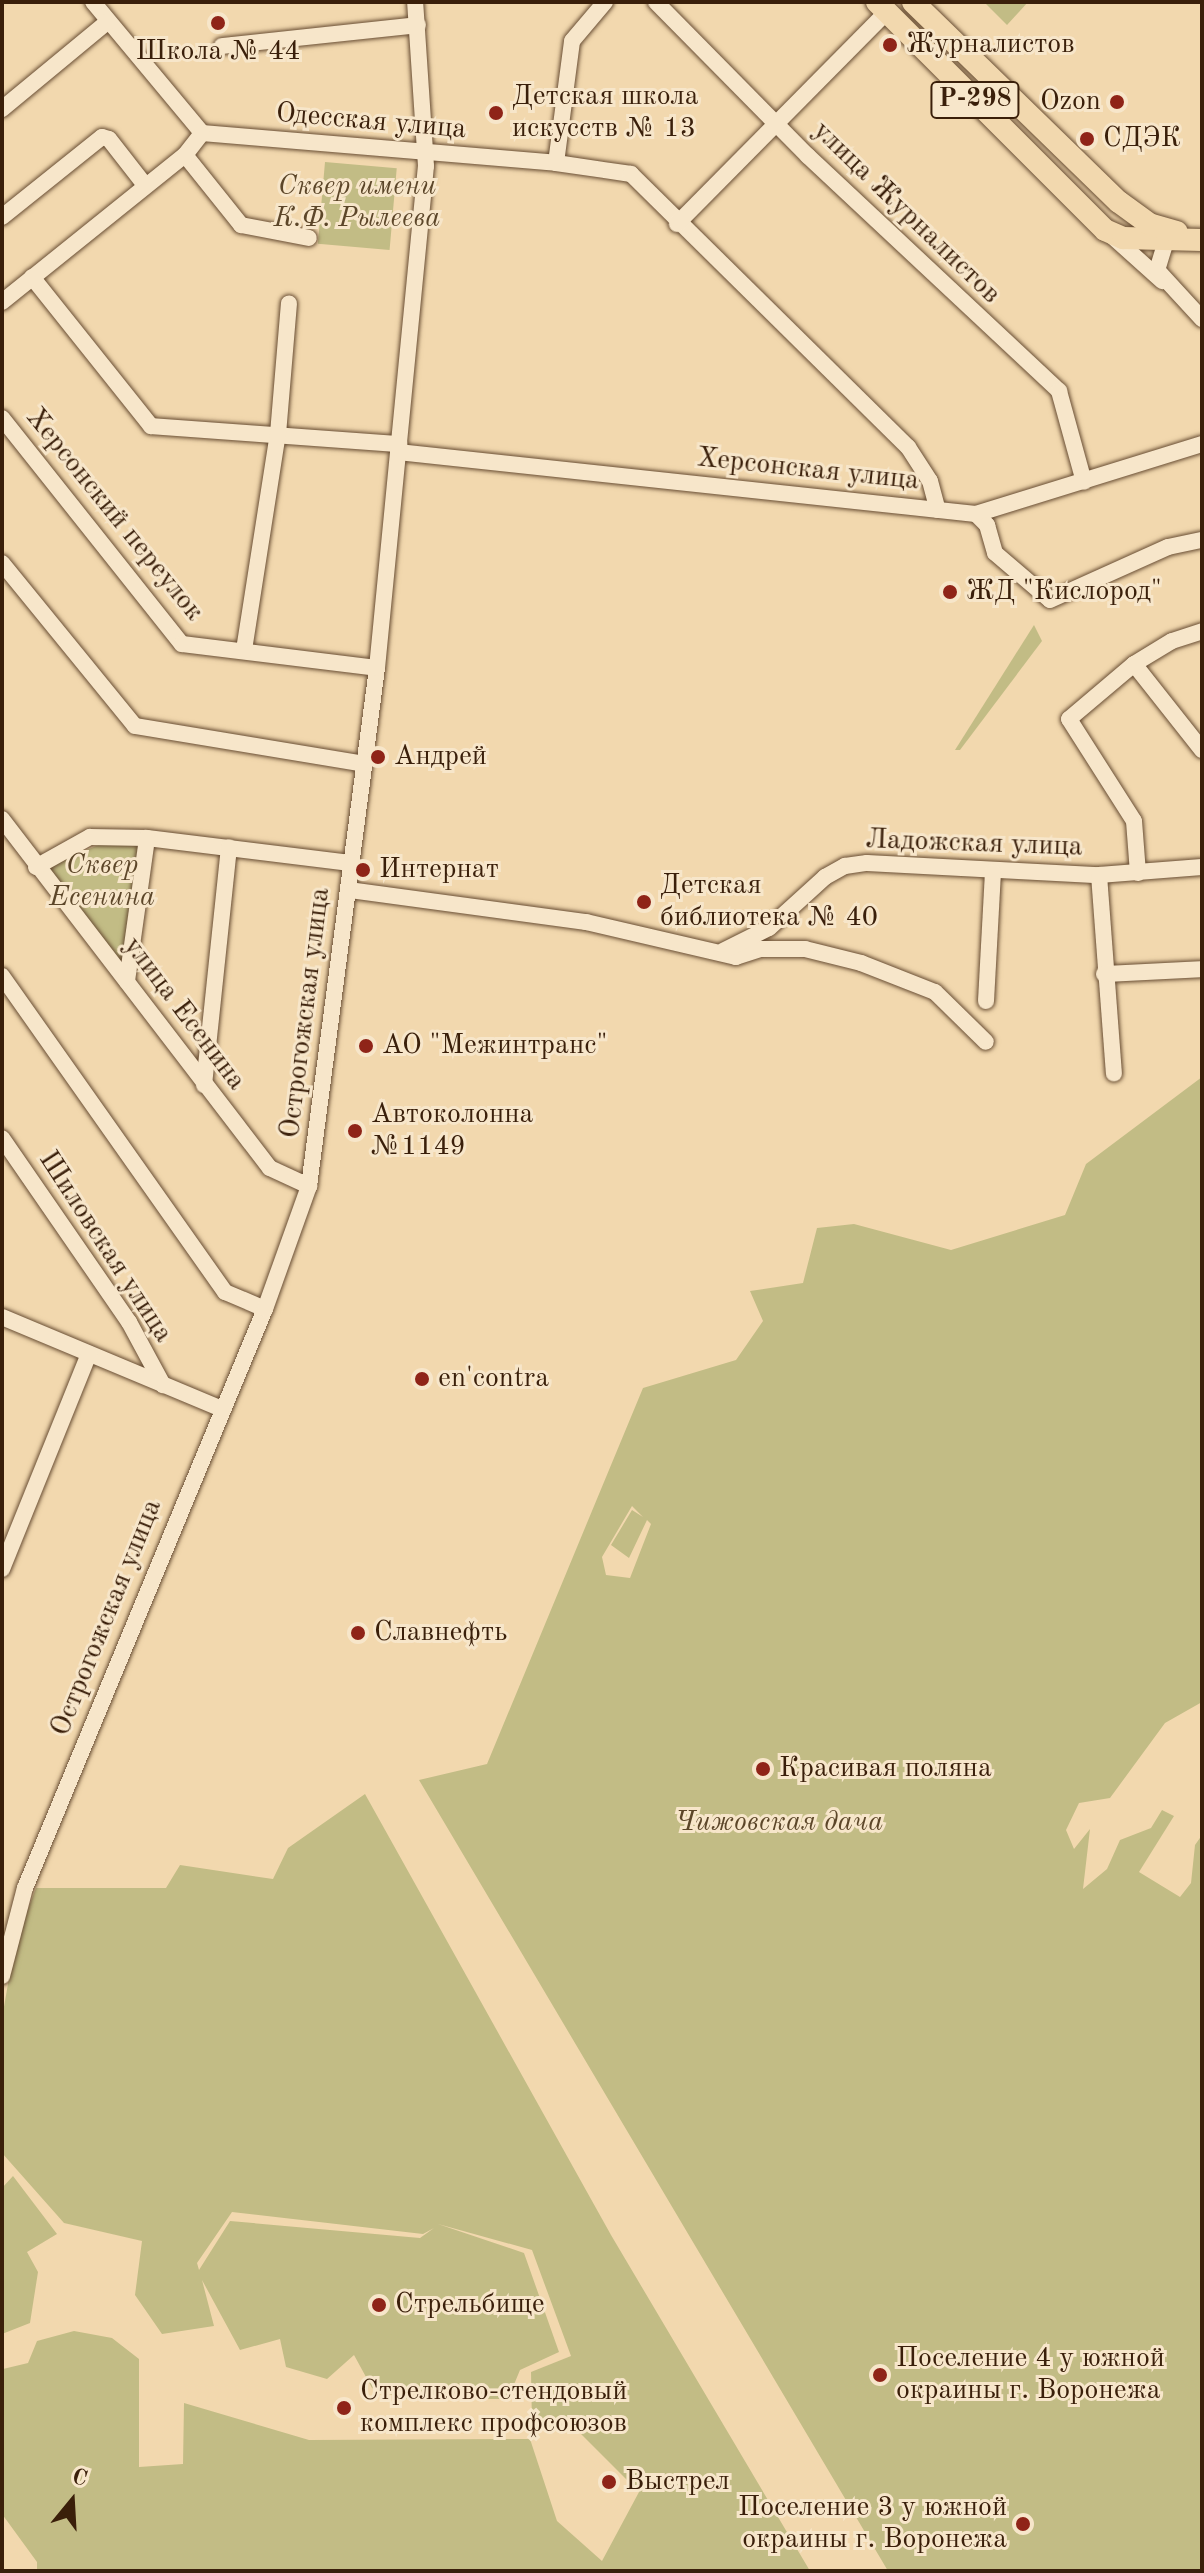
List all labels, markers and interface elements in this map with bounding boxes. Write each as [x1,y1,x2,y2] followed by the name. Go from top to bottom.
[209,14,227,32] marker: Школа № 44
[906,28,1075,62] place label: Журналистов
[136,35,300,69] place label: Школа № 44
[881,36,899,54] marker: Журналистов
[929,78,1021,122] road number: Р-298
[512,80,699,146] place label: Детская школа искусств № 13
[1040,85,1101,119] place label: Ozon
[1108,93,1126,111] marker: Ozon
[274,97,468,147] street label: Одесская улица
[487,104,505,122] marker: Детская школа искусств № 13
[805,115,1007,311] street label: улица Журналистов
[1103,122,1181,156] place label: СДЭК
[1078,130,1096,148] marker: СДЭК
[274,170,440,236] park label: Сквер имени К.Ф. Рылеева
[18,402,210,628] street label: Херсонский переулок
[695,442,921,498] street label: Херсонская улица
[966,575,1162,609] place label: ЖД "Кислород"
[941,583,959,601] marker: ЖД "Кислород"
[394,740,487,774] place label: Андрей
[369,748,387,766] marker: Андрей
[865,823,1083,865] street label: Ладожская улица
[49,849,155,915] park label: Сквер Есенина
[379,853,499,887] place label: Интернат
[354,861,372,879] marker: Интернат
[660,869,878,935] place label: Детская библиотека № 40
[274,886,338,1140] street label: Острогожская улица
[635,893,653,911] marker: Детская библиотека № 40
[115,931,253,1097] street label: улица Есенина
[382,1029,608,1063] place label: АО "Межинтранс"
[357,1037,375,1055] marker: АО "Межинтранс"
[371,1098,533,1164] place label: Автоколонна №1149
[346,1122,364,1140] marker: Автоколонна №1149
[31,1145,179,1349] street label: Шиловская улица
[438,1362,549,1396] place label: en'contra
[413,1370,431,1388] marker: en'contra
[44,1495,170,1741] street label: Острогожская улица
[374,1616,507,1650] place label: Cлавнефть
[349,1624,367,1642] marker: Cлавнефть
[779,1752,992,1786] place label: Красивая поляна
[754,1760,772,1778] marker: Красивая поляна
[675,1806,883,1840] park label: Чижовская дача
[395,2288,545,2322] place label: Стрельбище
[370,2296,388,2314] marker: Стрельбище
[896,2342,1165,2408] place label: Поселение 4 у южной окраины г. Воронежа
[871,2366,889,2384] marker: Поселение 4 у южной окраины г. Воронежа
[360,2375,627,2441] place label: Стрелково-стендовый комплекс профсоюзов
[335,2399,353,2417] marker: Стрелково-стендовый комплекс профсоюзов
[32,2461,112,2541] north arrow
[69,2465,90,2491] text: С
[625,2465,730,2499] place label: Выстрел
[600,2473,618,2491] marker: Выстрел
[738,2491,1007,2557] place label: Поселение 3 у южной окраины г. Воронежа
[1014,2515,1032,2533] marker: Поселение 3 у южной окраины г. Воронежа

